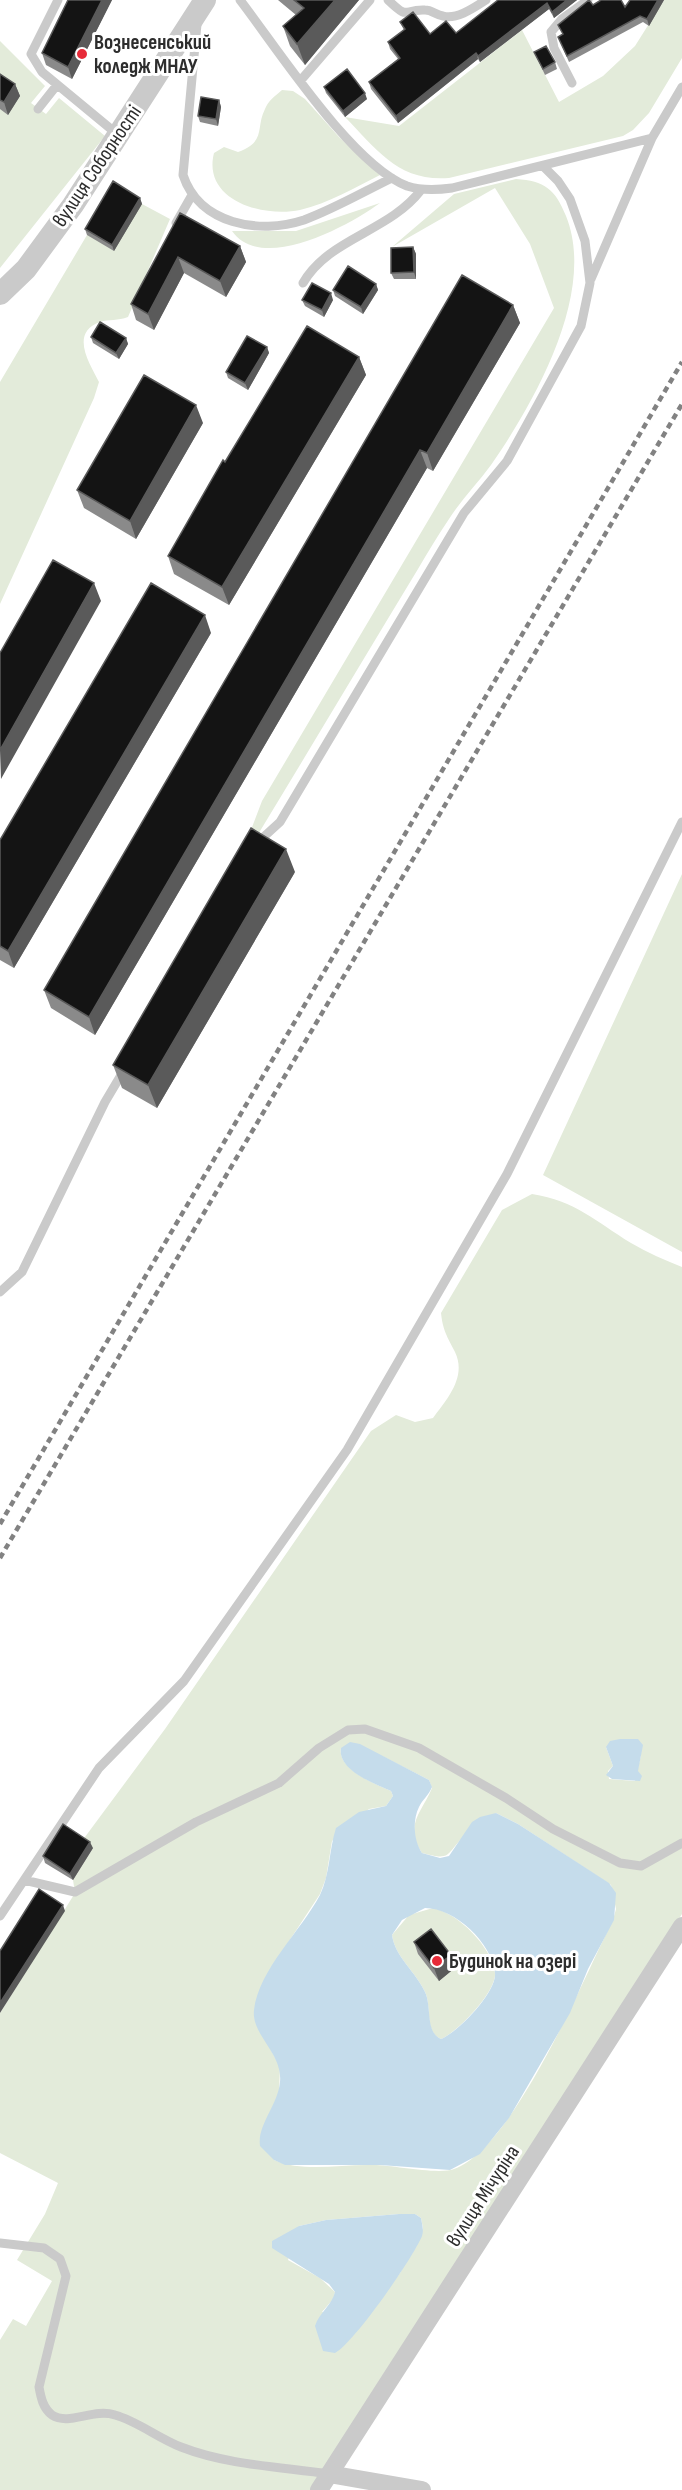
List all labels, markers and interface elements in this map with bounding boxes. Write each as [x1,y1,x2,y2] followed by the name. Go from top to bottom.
[94,30,211,79] place label: Вознесенський коледж МНАУ
[75,47,89,61] marker: Вознесенський коледж МНАУ
[47,100,147,232] street label: вулиця Соборності
[449,1949,576,1974] place label: Будинок на озері
[430,1954,444,1968] marker: Будинок на озері
[441,2141,525,2251] street label: вулиця Мічуріна

